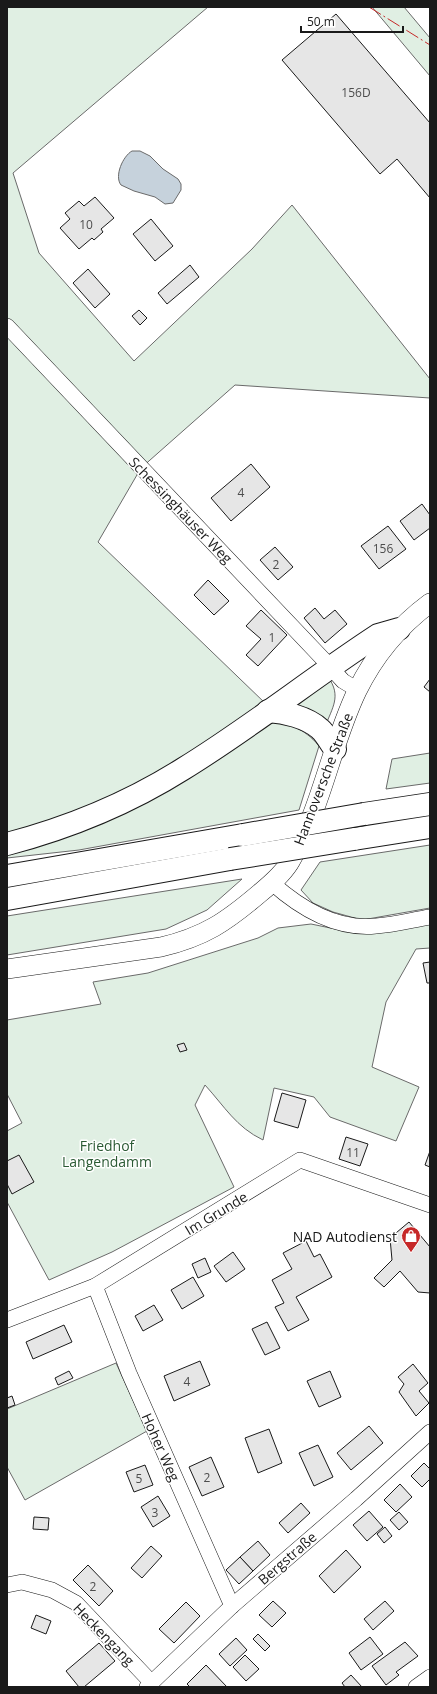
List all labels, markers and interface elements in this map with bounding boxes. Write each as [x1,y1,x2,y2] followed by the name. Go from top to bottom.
[301,8,403,34] scale bar
[307,13,335,30] text: 50 m
[341,84,371,101] house number: 156D
[79,216,93,233] house number: 10
[125,453,237,568] street label: Schessinghäuser Weg
[238,484,245,501] house number: 4
[373,540,393,557] house number: 156
[273,556,280,573] house number: 2
[269,629,275,646] house number: 1
[289,710,357,848] street label: Hannoversche Straße
[62,1136,152,1171] park label: Friedhof Langendamm
[346,1144,360,1161] house number: 11
[181,1187,251,1239] street label: Im Grunde
[400,1225,422,1253] shop icon: NAD Autodienst
[293,1227,397,1246] place label: NAD Autodienst
[184,1373,191,1390] house number: 4
[137,1410,185,1485] street label: Hoher Weg
[204,1469,211,1486] house number: 2
[136,1470,143,1487] house number: 5
[152,1504,159,1521] house number: 3
[254,1527,320,1589] street label: Bergstraße
[90,1578,97,1595] house number: 2
[69,1599,139,1670] street label: Heckengang

